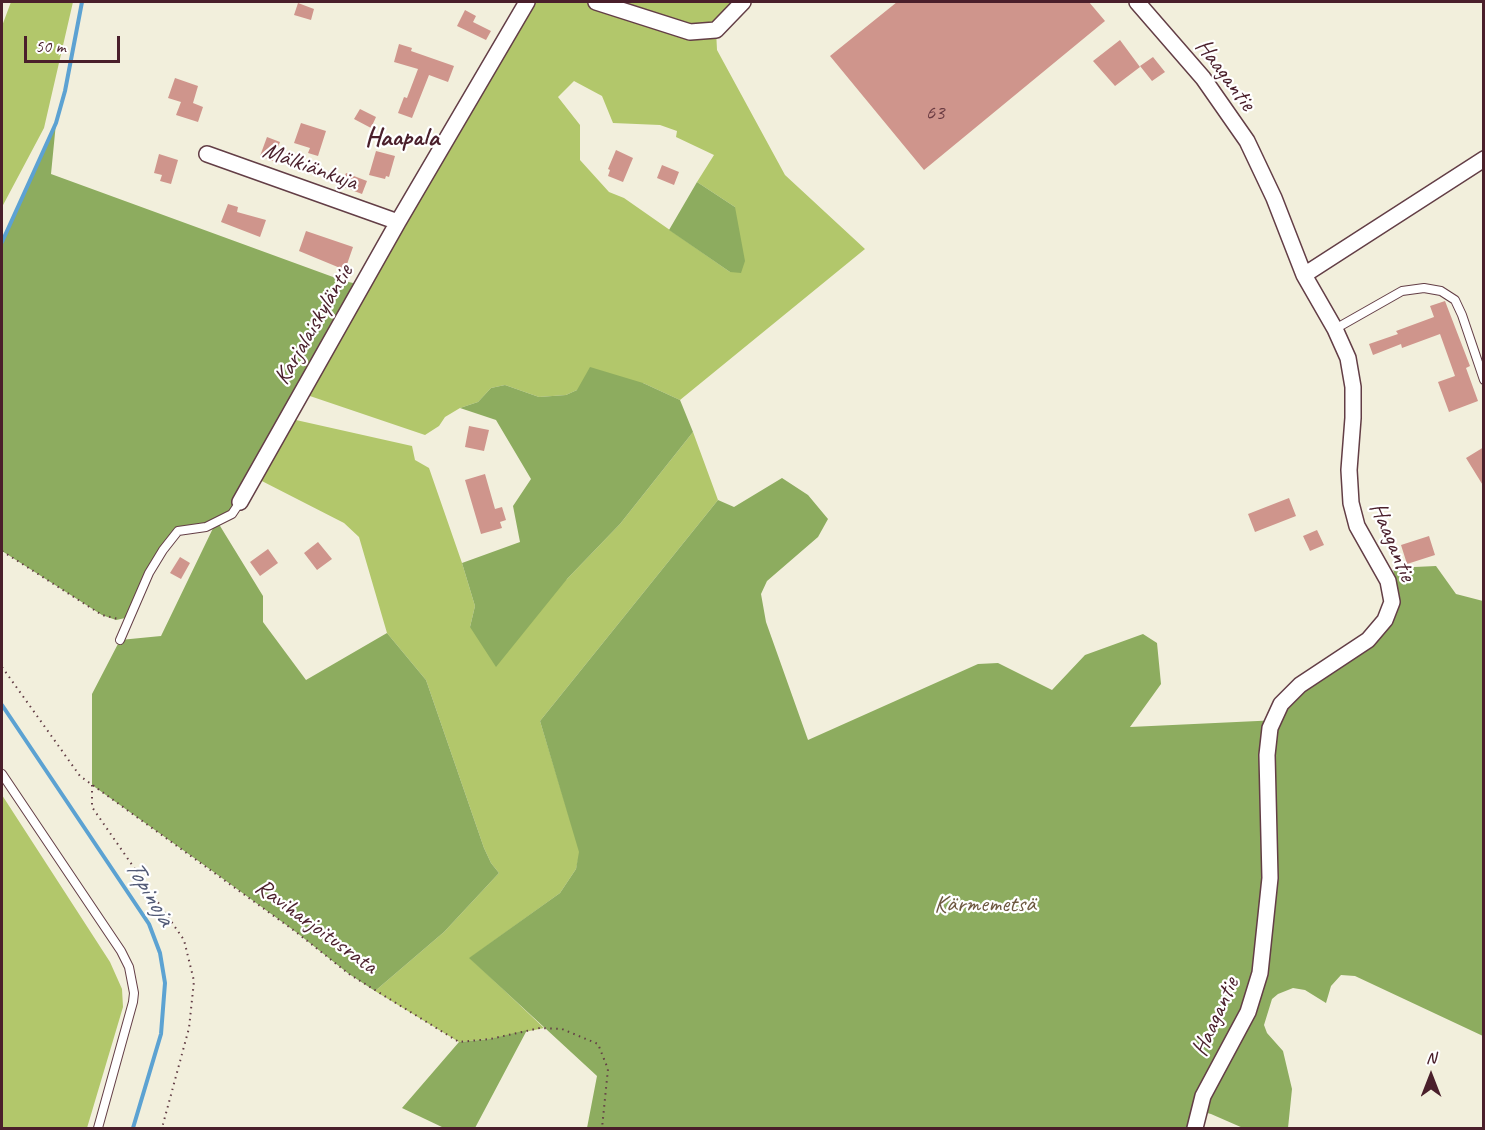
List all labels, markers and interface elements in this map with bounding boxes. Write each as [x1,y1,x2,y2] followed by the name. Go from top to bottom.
[27,24,123,62] scale bar
[1189,33,1261,117] street label: Haagantie
[35,35,66,57] text: 50 m
[926,100,944,126] house number: 63
[365,122,439,154] district label: Haapala
[259,137,361,197] street label: Mälkiänkuja
[268,260,360,390] street label: Karjalaiskyläntie
[1363,498,1421,586] street label: Haagantie
[117,855,181,931] water label: Topinoja
[249,873,383,981] street label: Raviharjoitusrata
[934,891,1036,919] park label: Kärmemetsä
[1186,973,1246,1061] street label: Haagantie
[1401,1046,1461,1106] north arrow
[1426,1048,1436,1068] text: N

